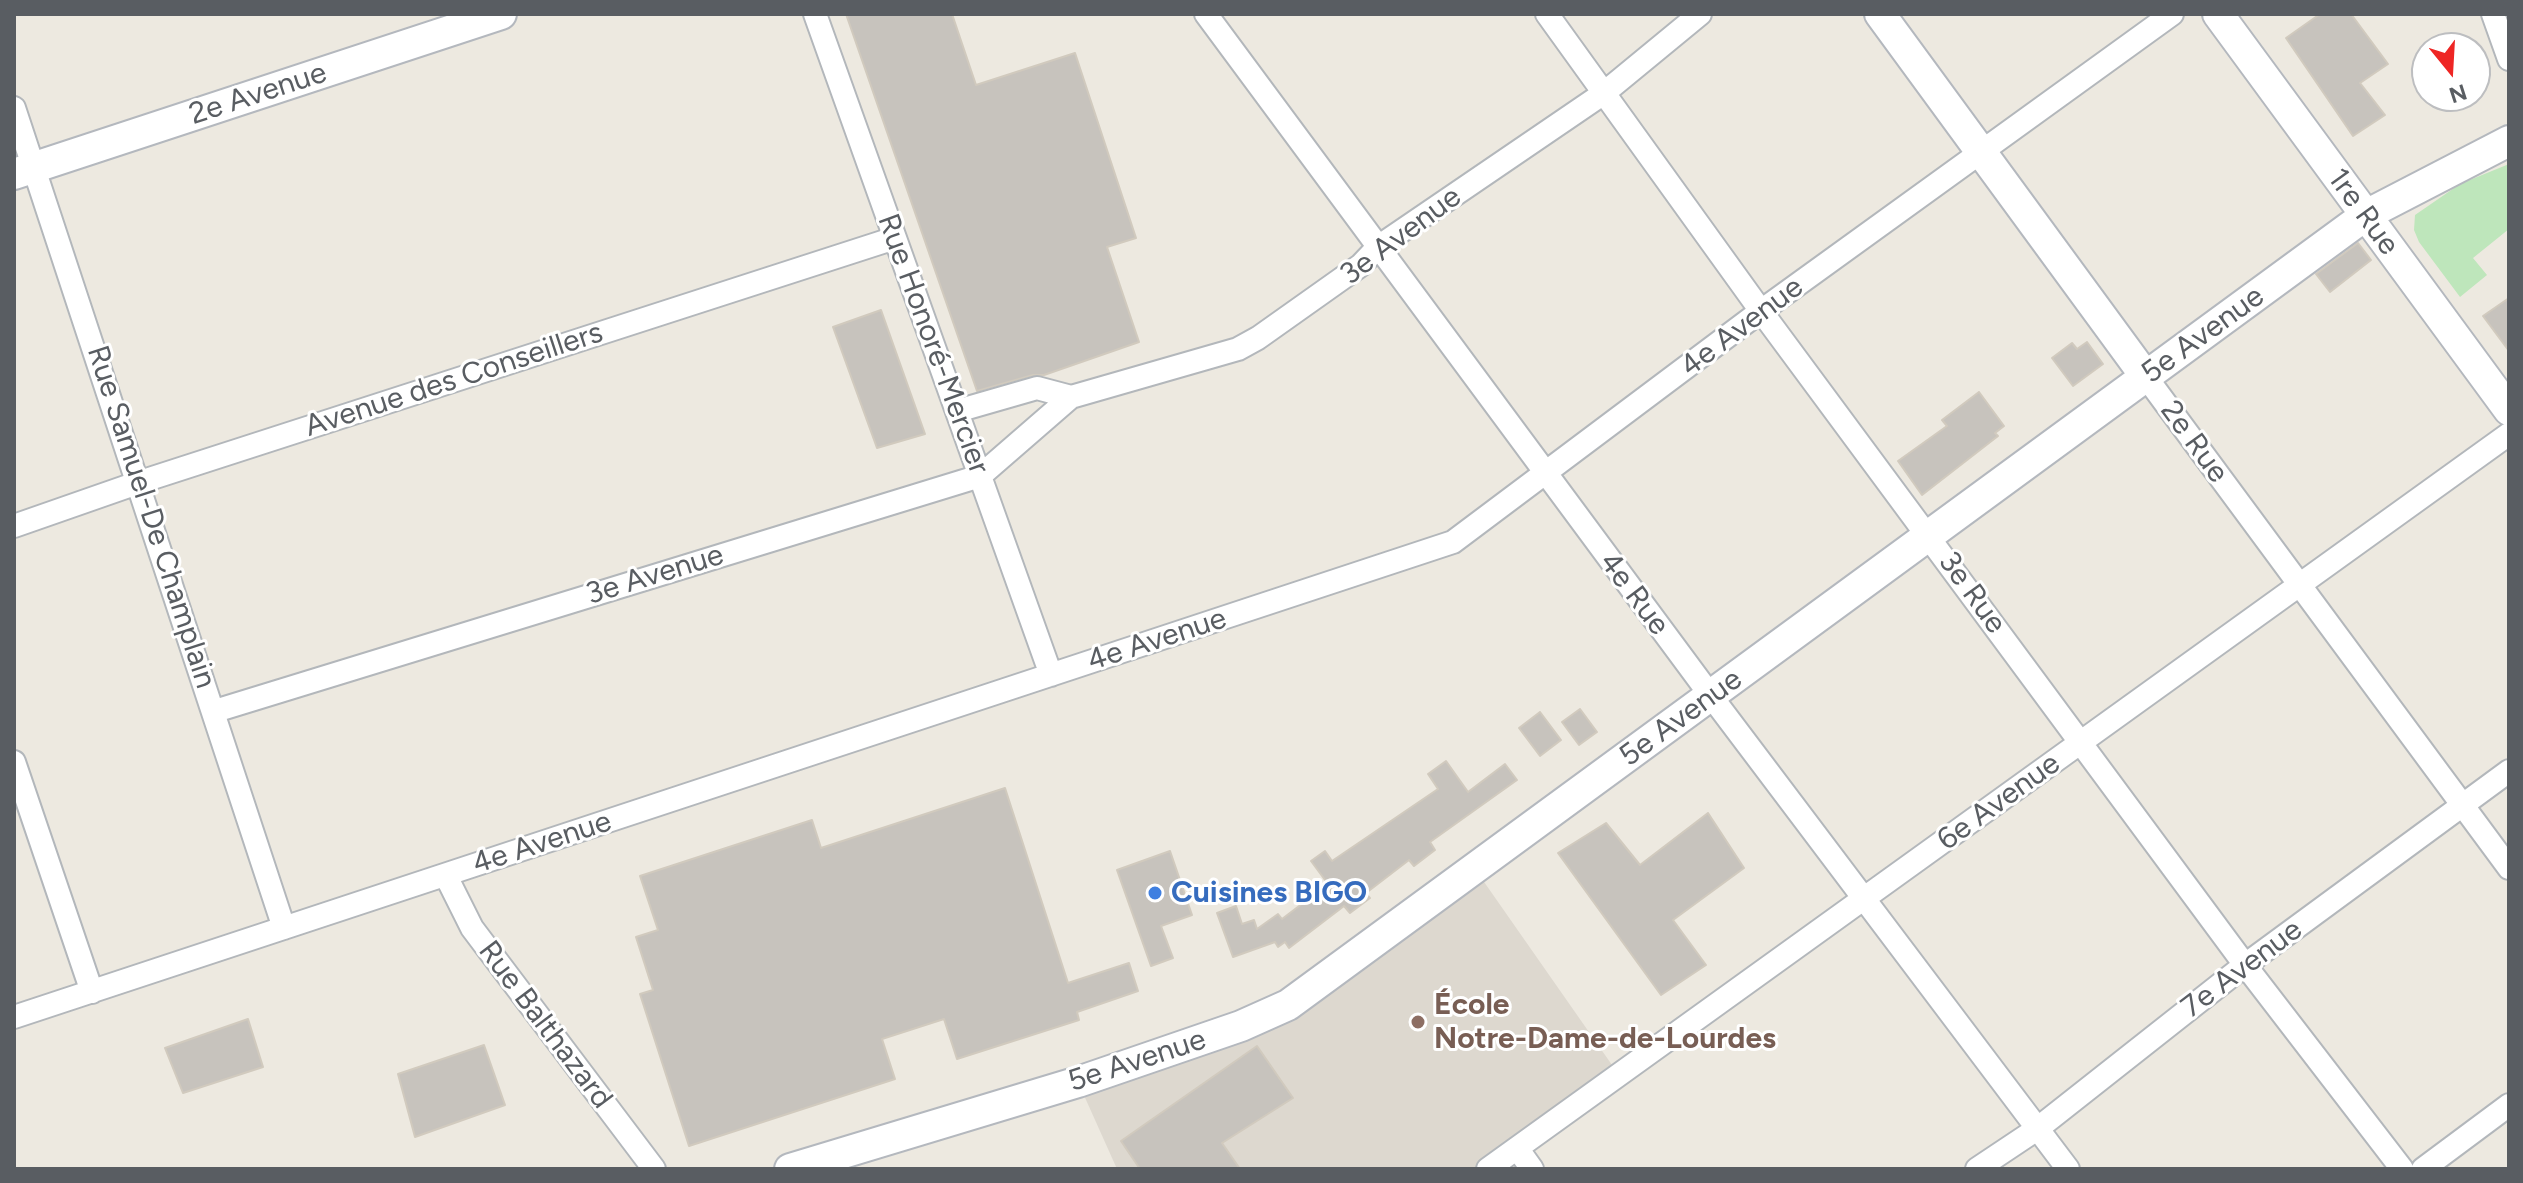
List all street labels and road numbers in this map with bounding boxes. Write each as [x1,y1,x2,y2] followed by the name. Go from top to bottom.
[185,55,331,133] street label: 2e Avenue
[2320,162,2406,262] street label: 1re Rue
[1334,179,1468,293] street label: 3e Avenue
[869,209,997,479] street label: Rue Honoré-Mercier
[1674,269,1810,385] street label: 4e Avenue
[2135,279,2271,391] street label: 5e Avenue
[301,315,607,445] street label: Avenue des Conseillers
[79,341,223,693] street label: Rue Samuel-De Champlain
[2152,394,2236,490] street label: 2e Rue
[582,537,728,613] street label: 3e Avenue
[1930,545,2014,641] street label: 3e Rue
[1591,546,1677,642] street label: 4e Rue
[1083,601,1231,679] street label: 4e Avenue
[1613,662,1749,774] street label: 5e Avenue
[1931,746,2067,858] street label: 6e Avenue
[468,804,616,882] street label: 4e Avenue
[2175,912,2309,1026] street label: 7e Avenue
[470,934,620,1116] street label: Rue Balthazard
[1064,1022,1210,1100] street label: 5e Avenue

